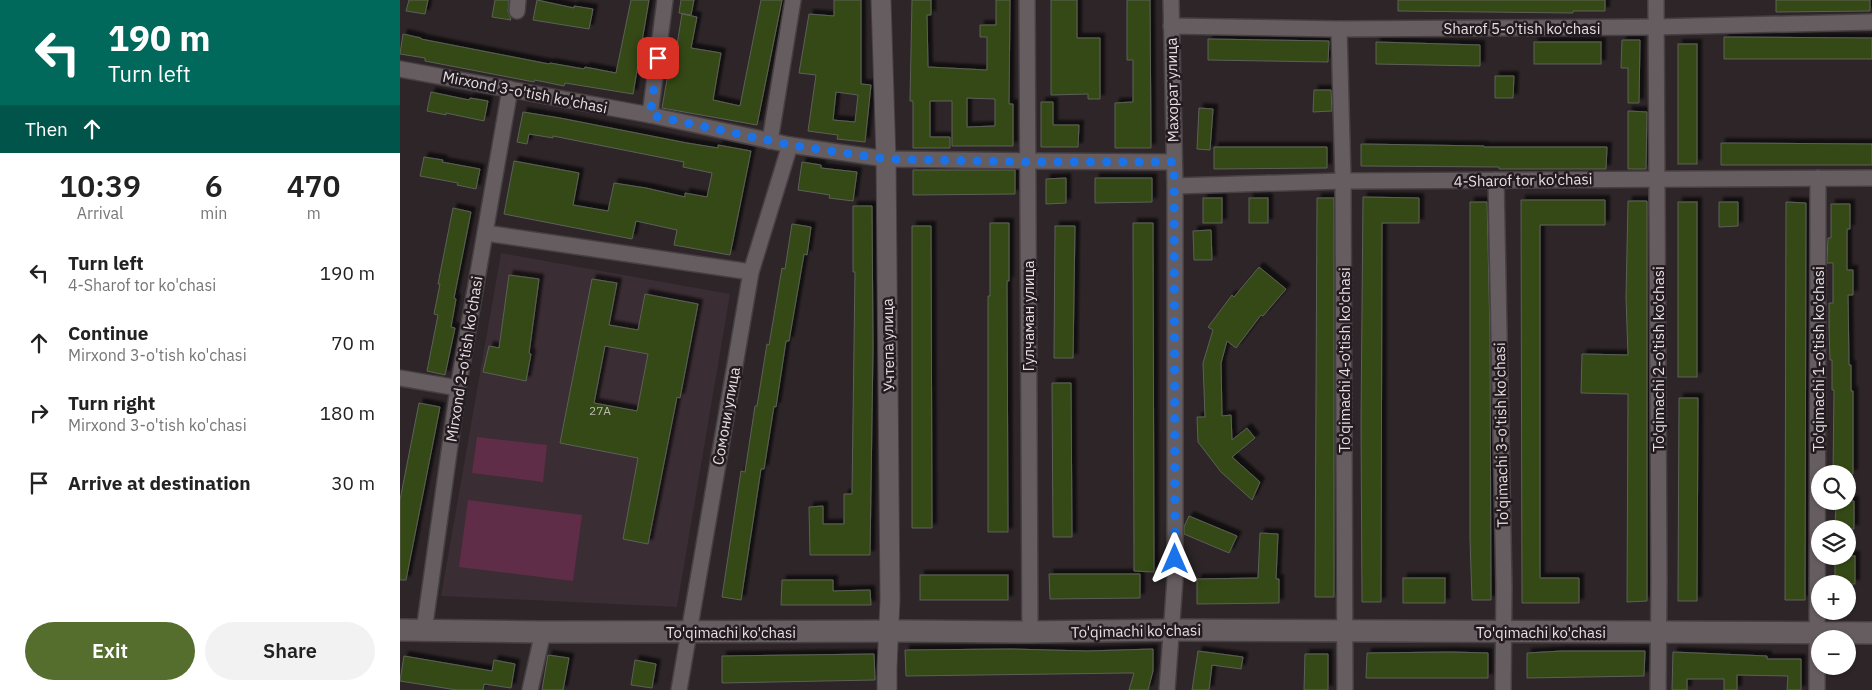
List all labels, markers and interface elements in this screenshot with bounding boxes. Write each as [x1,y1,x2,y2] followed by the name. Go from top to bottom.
[108,15,211,61] text: 190 m
[1444,19,1600,38] street label: Sharof 5-o'tish ko'chasi
[25,20,90,85] icon: left
[637,37,679,79] pin
[1162,37,1182,143] street label: Махорат улица
[644,44,672,72] icon: arrive
[108,59,191,88] text: Turn left
[441,67,609,117] street label: Mirxond 3-o'tish ko'chasi
[78,115,106,143] icon: ahead
[25,117,68,141] text: Then
[59,166,141,205] text: 10:39
[205,166,223,205] text: 6
[287,166,341,205] text: 470
[1453,169,1593,191] street label: 4-Sharof tor ko'chasi
[77,203,123,223] text: Arrival
[200,203,227,223] text: min
[307,203,321,223] text: m
[68,251,144,275] text: Turn left
[25,259,53,287] icon: left
[1019,260,1038,372] street label: Гулчаман улица
[320,261,375,285] text: 190 m
[1649,266,1668,452] street label: To'qimachi 2-o'tish ko'chasi
[1809,266,1828,452] street label: To'qimachi 1-o'tish ko'chasi
[1335,267,1354,453] street label: To'qimachi 4-o'tish ko'chasi
[68,275,216,295] text: 4-Sharof tor ko'chasi
[442,275,486,443] street label: Mirxond 2-o'tish ko'chasi
[878,298,898,392] street label: Учтепа улица
[68,321,148,345] text: Continue
[25,329,53,357] icon: ahead
[331,331,375,355] text: 70 m
[1490,342,1512,528] street label: To'qimachi 3-o'tish ko'chasi
[68,345,247,365] text: Mirxond 3-o'tish ko'chasi
[708,365,744,467] street label: Сомони улица
[68,391,155,415] text: Turn right
[25,399,53,427] icon: right
[320,401,375,425] text: 180 m
[589,403,611,418] house number: 27А
[68,415,247,435] text: Mirxond 3-o'tish ko'chasi
[1811,465,1856,675] map controls
[1811,465,1856,510] button: search
[25,469,53,497] icon: arrive
[68,471,251,495] text: Arrive at destination
[331,471,375,495] text: 30 m
[1811,520,1856,565] button: layers
[1148,532,1200,584] position arrow
[1811,575,1856,620] button: +
[1071,620,1201,642] street label: To'qimachi ko'chasi
[25,622,195,680] button: Exit
[205,622,375,680] button: Share
[666,623,796,642] street label: To'qimachi ko'chasi
[1476,623,1606,642] street label: To'qimachi ko'chasi
[1811,630,1856,675] button: −

